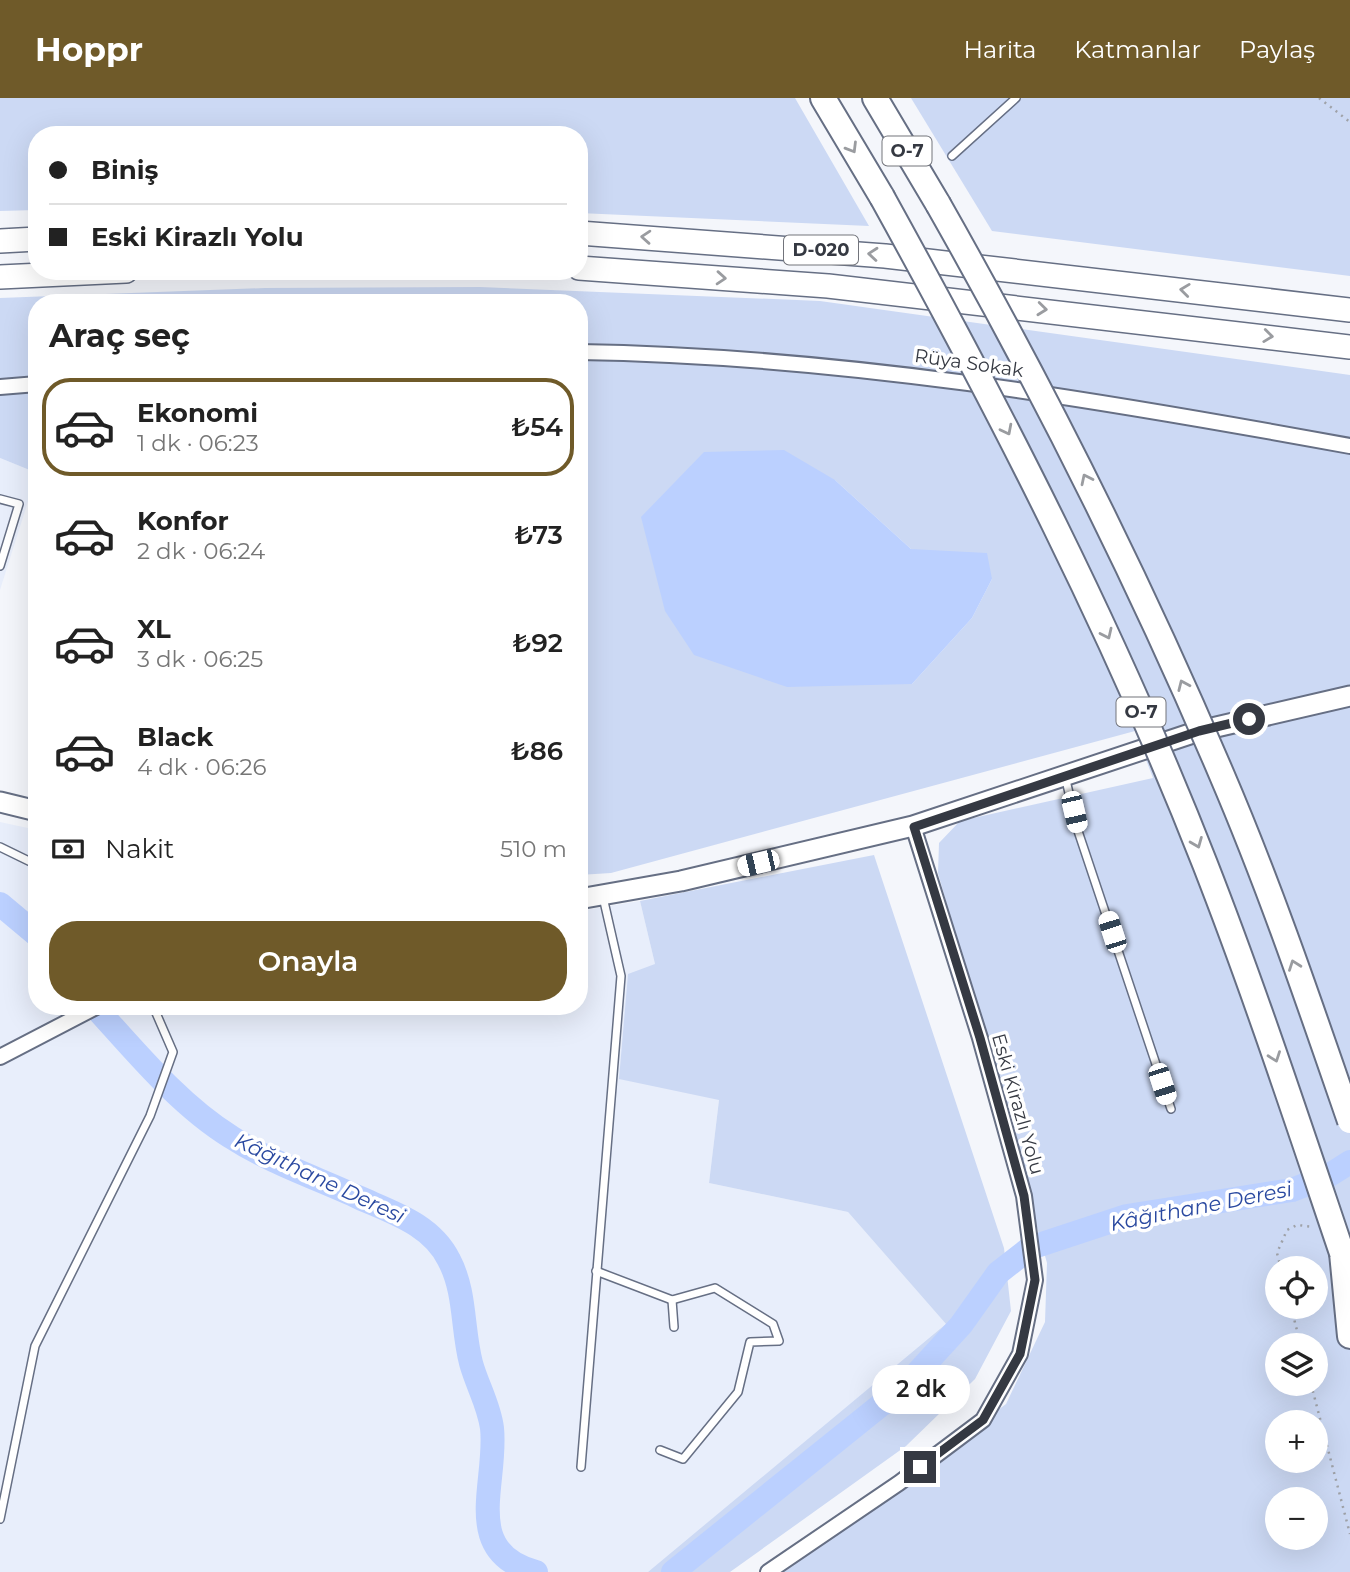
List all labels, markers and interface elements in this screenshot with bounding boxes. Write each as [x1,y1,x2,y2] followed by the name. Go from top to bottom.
[35,29,143,69] text: Hoppr
[964,35,1036,64] text: Harita
[1074,35,1201,64] text: Katmanlar
[1239,35,1315,64] text: Paylaş
[883,136,932,166] road number: O-7
[844,140,857,153] one-way arrow
[91,154,158,186] text: Biniş
[91,221,304,253] text: Eski Kirazlı Yolu
[640,230,651,245] one-way arrow
[784,236,858,265] road number: D-020
[867,247,879,262] one-way arrow
[715,270,726,285] one-way arrow
[1179,282,1191,297] one-way arrow
[1036,302,1048,317] one-way arrow
[49,316,190,355] text: Araç seç
[1262,329,1274,344] one-way arrow
[913,344,1026,382] street label: Rüya Sokak
[53,396,116,459] icon: car
[137,397,258,429] text: Ekonomi
[511,411,563,443] text: ₺54
[998,423,1012,435] one-way arrow
[137,429,259,457] text: 1 dk · 06:23
[1080,474,1094,486] one-way arrow
[53,504,116,567] icon: car
[137,505,229,537] text: Konfor
[515,519,563,551] text: ₺73
[137,537,265,565] text: 2 dk · 06:24
[53,612,116,675] icon: car
[137,613,171,645] text: XL
[513,627,563,659] text: ₺92
[1099,627,1113,639] one-way arrow
[137,645,263,673] text: 3 dk · 06:25
[1177,680,1191,693] one-way arrow
[1116,698,1166,726] road number: O-7
[1233,703,1265,735] route start
[53,720,116,783] icon: car
[137,721,213,753] text: Black
[511,735,563,767] text: ₺86
[137,753,267,781] text: 4 dk · 06:26
[1060,789,1089,835] car
[49,830,87,868] icon: cash
[105,833,174,865] text: Nakit
[500,835,567,863] text: 510 m
[1188,837,1202,849] one-way arrow
[736,848,781,878] car
[1096,909,1129,955] car
[49,921,567,1001] button: Onayla
[1288,959,1302,971] one-way arrow
[987,1031,1049,1177] street label: Eski Kirazlı Yolu
[1267,1050,1281,1062] one-way arrow
[1146,1061,1179,1107] car
[231,1128,409,1229] water label: Kâğıthane Deresi
[1108,1176,1294,1236] water label: Kâğıthane Deresi
[1265,1256,1328,1550] map controls
[1265,1256,1328,1319] button: locate
[1265,1333,1328,1396] button: layers
[871,1366,969,1414] callout: 2 dk
[896,1375,946,1403] text: 2 dk
[1265,1410,1328,1473] button: +
[904,1451,936,1483] route end
[1265,1487,1328,1550] button: −

